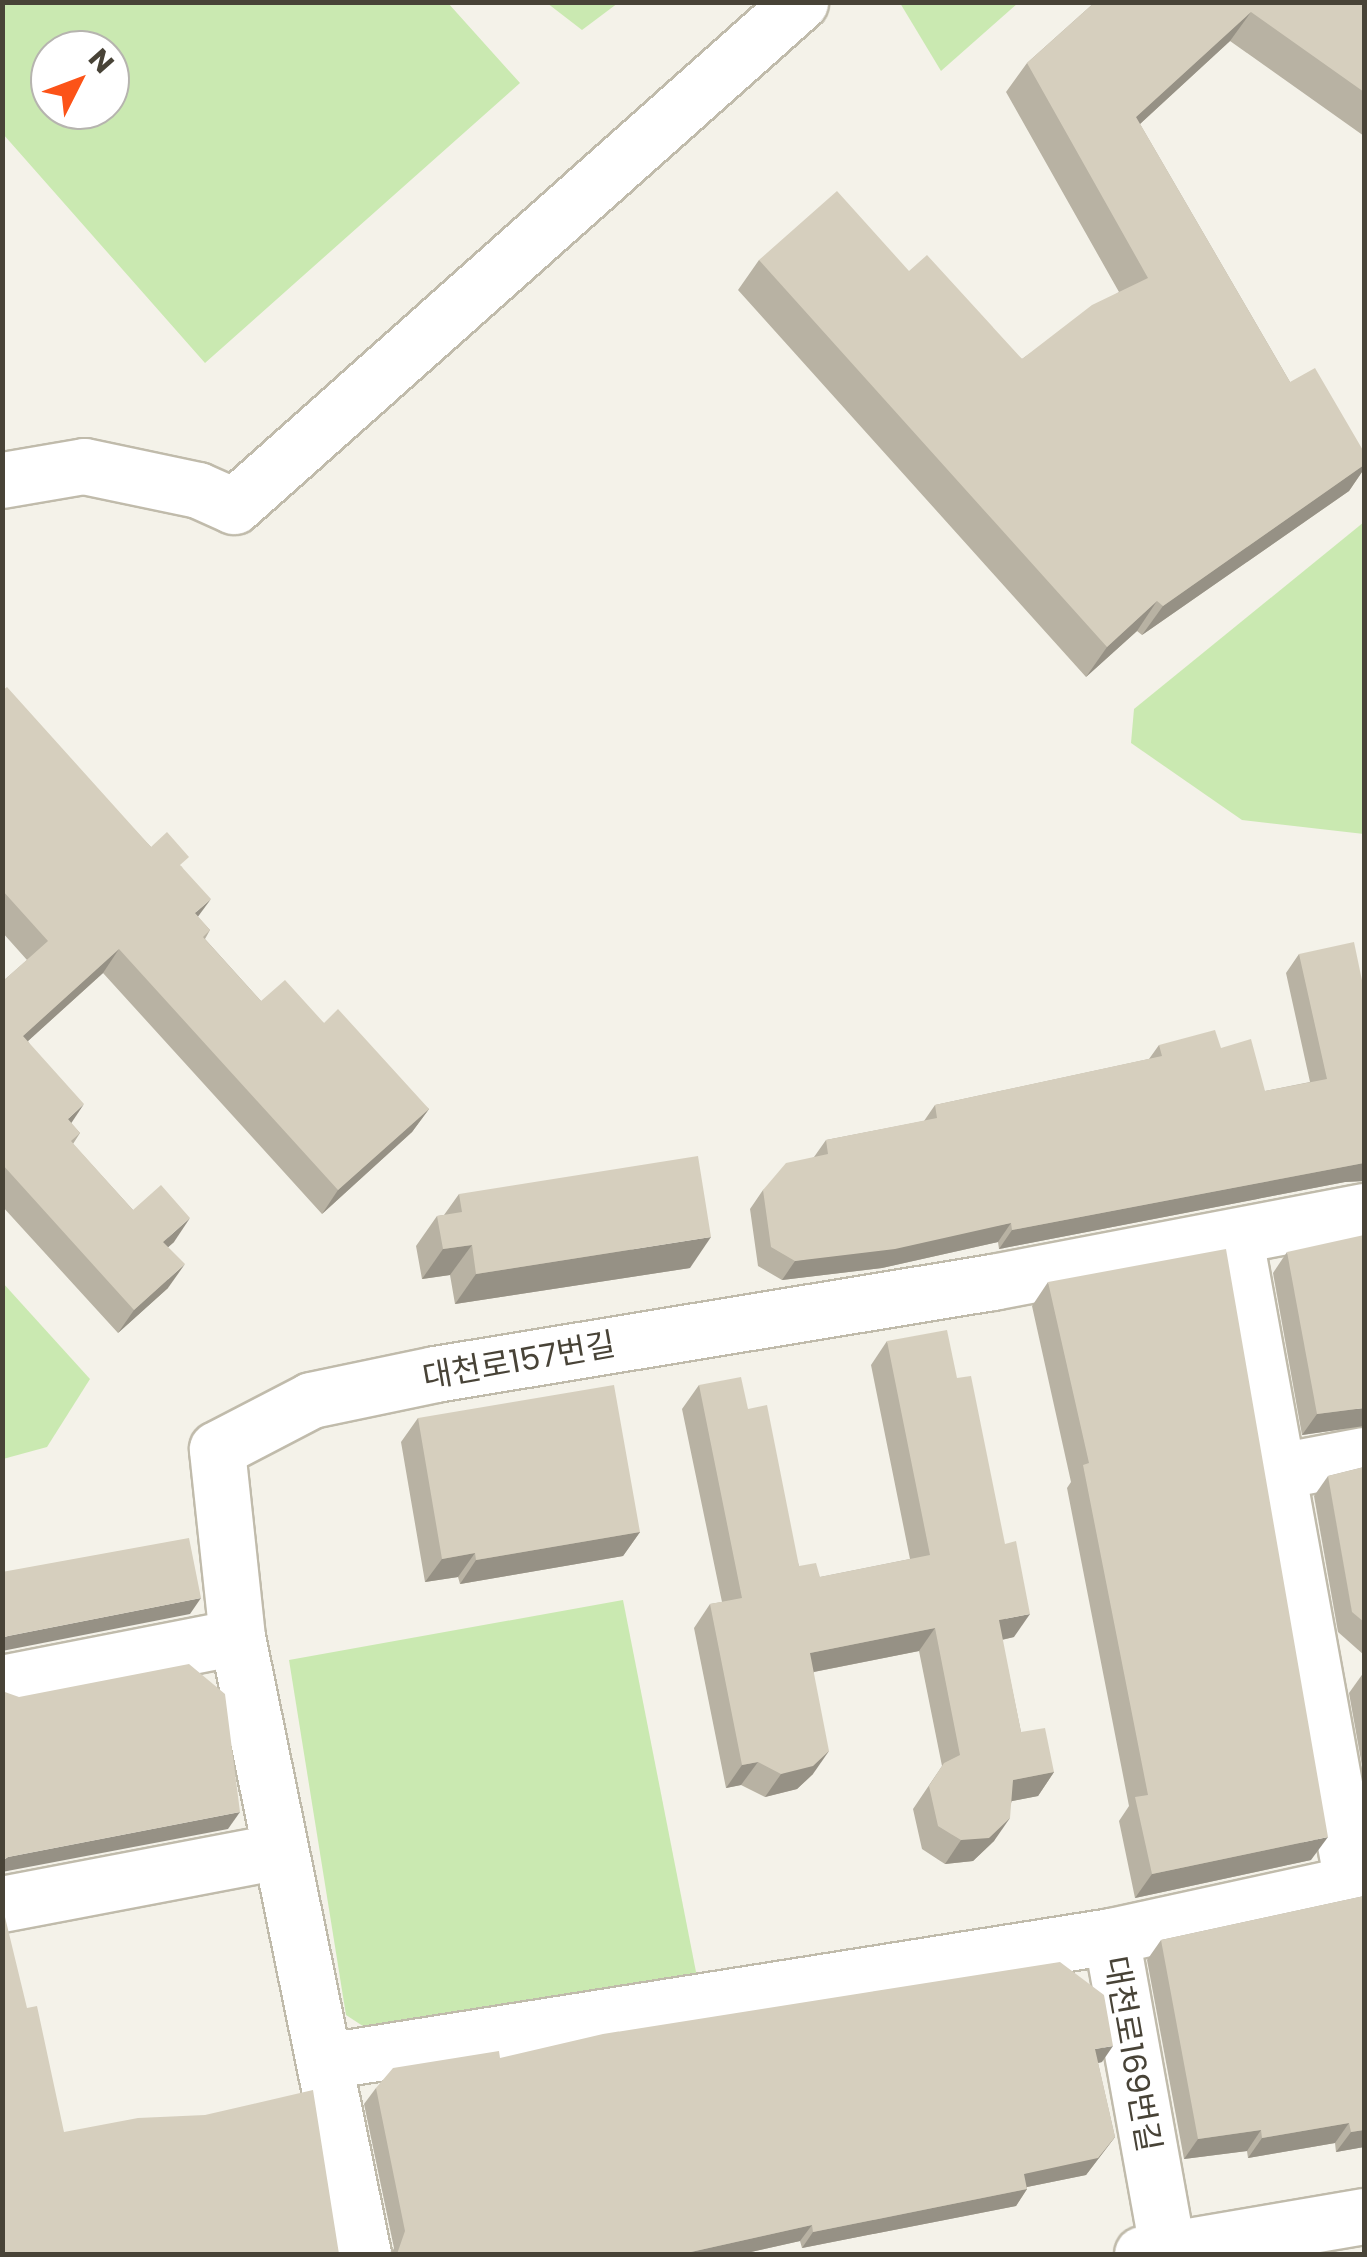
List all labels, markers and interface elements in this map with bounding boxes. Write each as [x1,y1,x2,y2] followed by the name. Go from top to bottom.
[30,30,130,130] north arrow
[80,40,123,82] text: N
[420,1325,618,1397] street label: 대천로157번길
[1096,1953,1168,2155] street label: 대천로169번길

